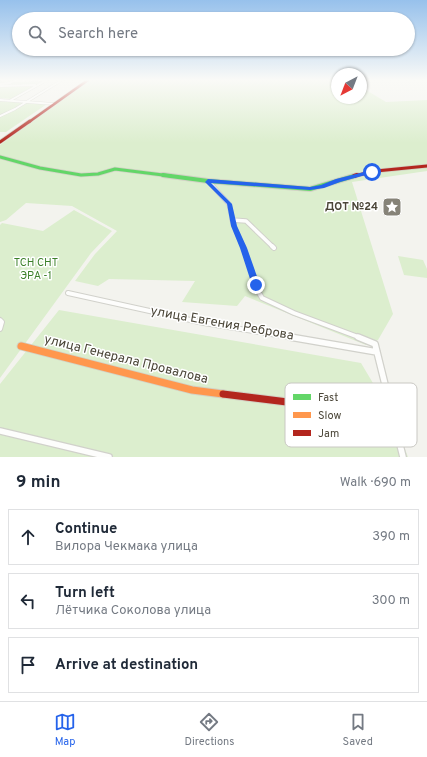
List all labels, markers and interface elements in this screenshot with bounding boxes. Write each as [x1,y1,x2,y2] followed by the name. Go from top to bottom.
[12,12,415,56] search box
[26,23,48,45] icon: search
[58,25,138,44] text: Search here
[331,68,367,104] north arrow
[363,163,381,181] route start
[381,196,403,218] place icon: ДОТ №24
[325,200,378,214] place label: ДОТ №24
[14,256,58,283] park label: ТСН СНТ ЭРА -1
[247,276,265,294] route end
[149,304,295,344] street label: улица Евгения Реброва
[42,332,210,388] street label: улица Генерала Провалова
[285,383,417,447] legend
[318,391,338,405] text: Fast
[318,409,341,423] text: Slow
[318,427,339,441] text: Jam
[16,472,60,494] text: 9 min
[340,475,411,491] text: Walk · 690 m
[55,520,117,539] text: Continue
[17,526,39,548] icon: ahead
[372,529,410,545] text: 390 m
[55,539,198,555] text: Вилора Чекмака улица
[55,584,115,603] text: Turn left
[17,590,39,612] icon: left
[372,593,410,609] text: 300 m
[55,603,211,619] text: Лётчика Соколова улица
[17,654,39,676] icon: arrive
[55,656,198,675] text: Arrive at destination
[54,711,76,749] tab: Map
[184,711,234,749] tab: Directions
[343,711,373,749] tab: Saved

